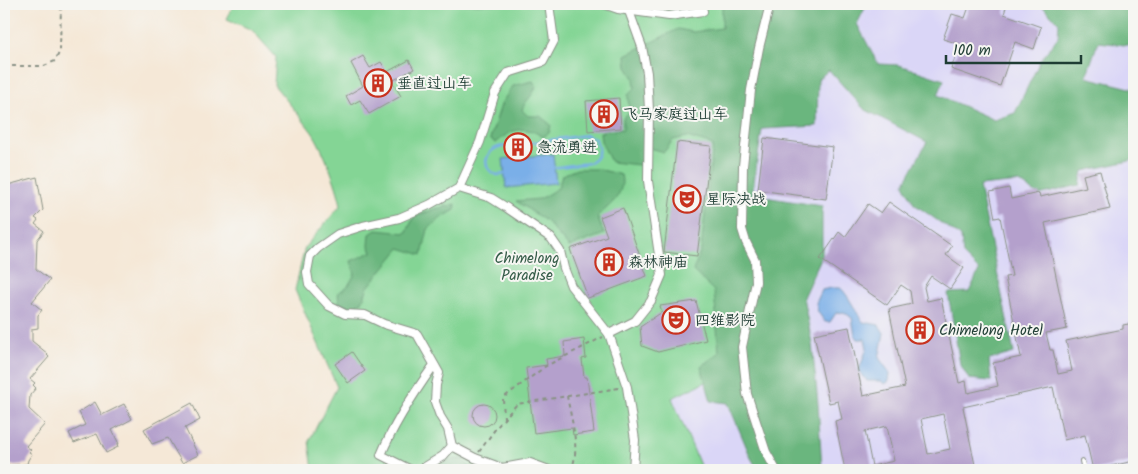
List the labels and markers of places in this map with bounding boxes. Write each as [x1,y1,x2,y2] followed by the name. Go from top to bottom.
[363,68,393,98] building icon: 垂直过山车
[397,72,472,96] place label: 垂直过山车
[589,99,619,129] building icon: 飞马家庭过山车
[623,103,728,127] place label: 飞马家庭过山车
[503,132,533,162] building icon: 急流勇进
[537,136,597,160] place label: 急流勇进
[672,184,702,214] theatre icon: 星际决战
[706,188,766,212] place label: 星际决战
[594,247,624,277] building icon: 森林神庙
[628,251,688,275] place label: 森林神庙
[661,305,691,335] theatre icon: 四维影院
[695,309,755,333] place label: 四维影院
[905,315,935,345] building icon: Chimelong Hotel
[939,319,1043,343] place label: Chimelong Hotel

